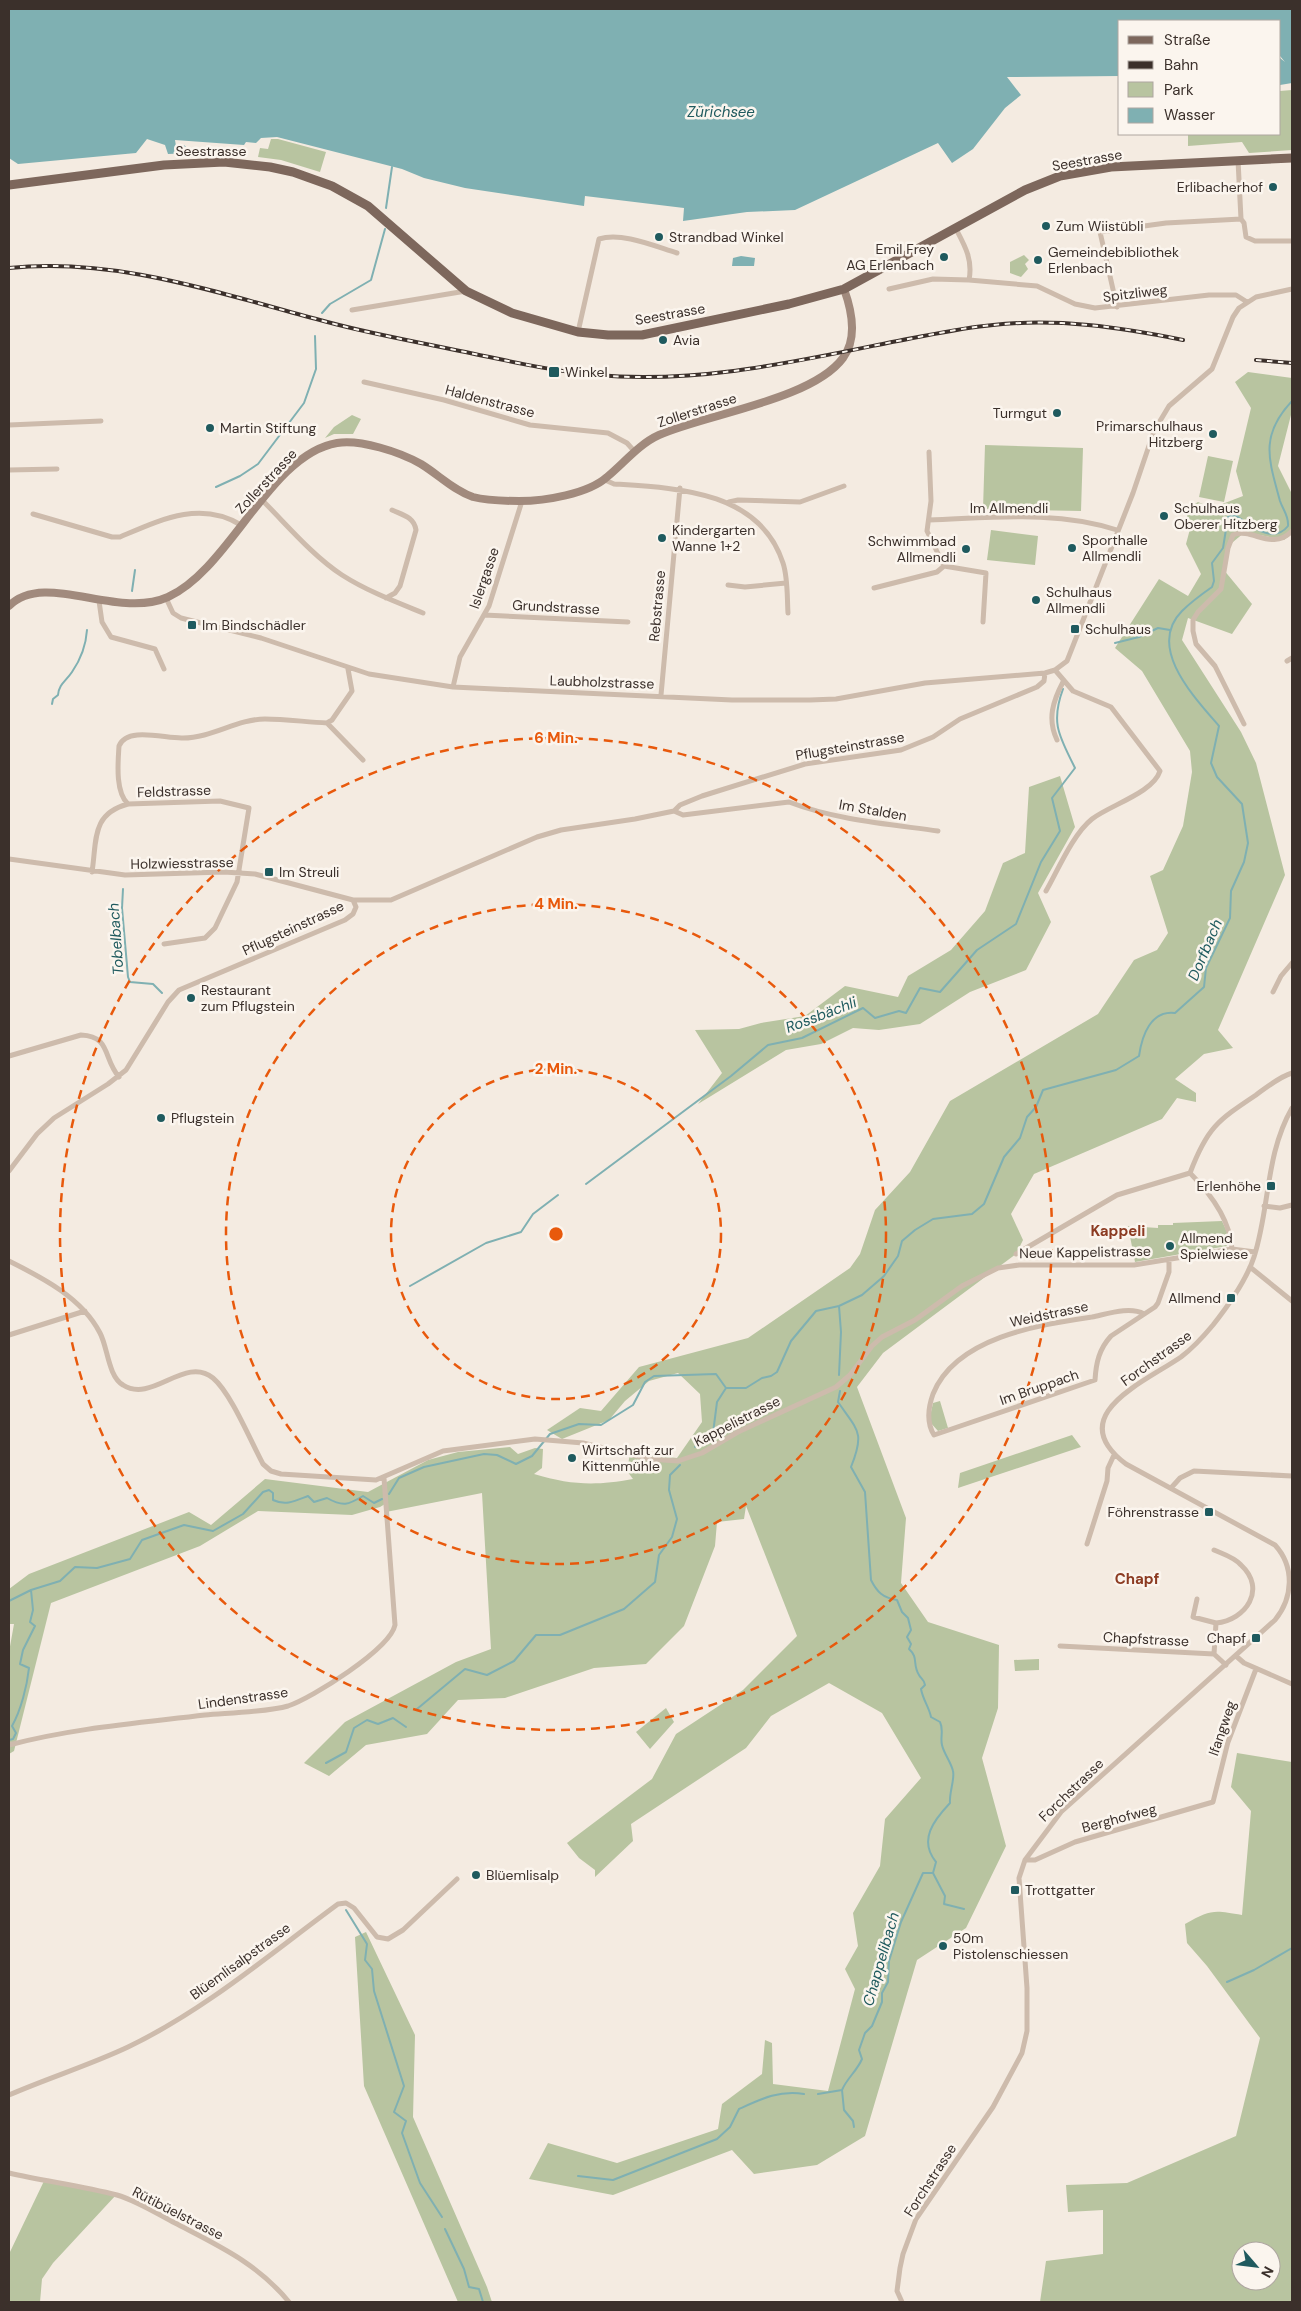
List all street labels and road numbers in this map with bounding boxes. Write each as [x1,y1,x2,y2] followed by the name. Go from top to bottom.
[175,142,247,160] street label: Seestrasse
[1050,145,1124,175] street label: Seestrasse
[1102,280,1168,306] street label: Spitzliweg
[633,299,707,329] street label: Seestrasse
[443,380,537,422] street label: Haldenstrasse
[655,389,739,431] street label: Zollerstrasse
[231,445,301,517] street label: Zollerstrasse
[970,499,1048,517] street label: Im Allmendli
[465,545,503,611] street label: Islergasse
[645,569,669,642] street label: Rebstrasse
[512,596,600,618] street label: Grundstrasse
[549,671,655,693] street label: Laubholzstrasse
[794,728,906,764] street label: Pflugsteinstrasse
[137,781,211,801] street label: Feldstrasse
[838,795,908,825] street label: Im Stalden
[130,853,234,873] street label: Holzwiesstrasse
[239,897,347,959] street label: Pflugsteinstrasse
[1019,1242,1151,1262] street label: Neue Kappelistrasse
[1008,1297,1090,1331] street label: Weidstrasse
[1117,1326,1195,1390] street label: Forchstrasse
[997,1365,1081,1409] street label: Im Bruppach
[691,1392,783,1450] street label: Kappelistrasse
[1103,1628,1189,1650] street label: Chapfstrasse
[197,1683,289,1713] street label: Lindenstrasse
[1204,1698,1240,1758] street label: Ifangweg
[1035,1754,1107,1825] street label: Forchstrasse
[1080,1799,1158,1837] street label: Berghofweg
[186,1918,294,2004] street label: Blüemlisalpstrasse
[900,2140,960,2220] street label: Forchstrasse
[129,2182,227,2244] street label: Rütibüelstrasse

